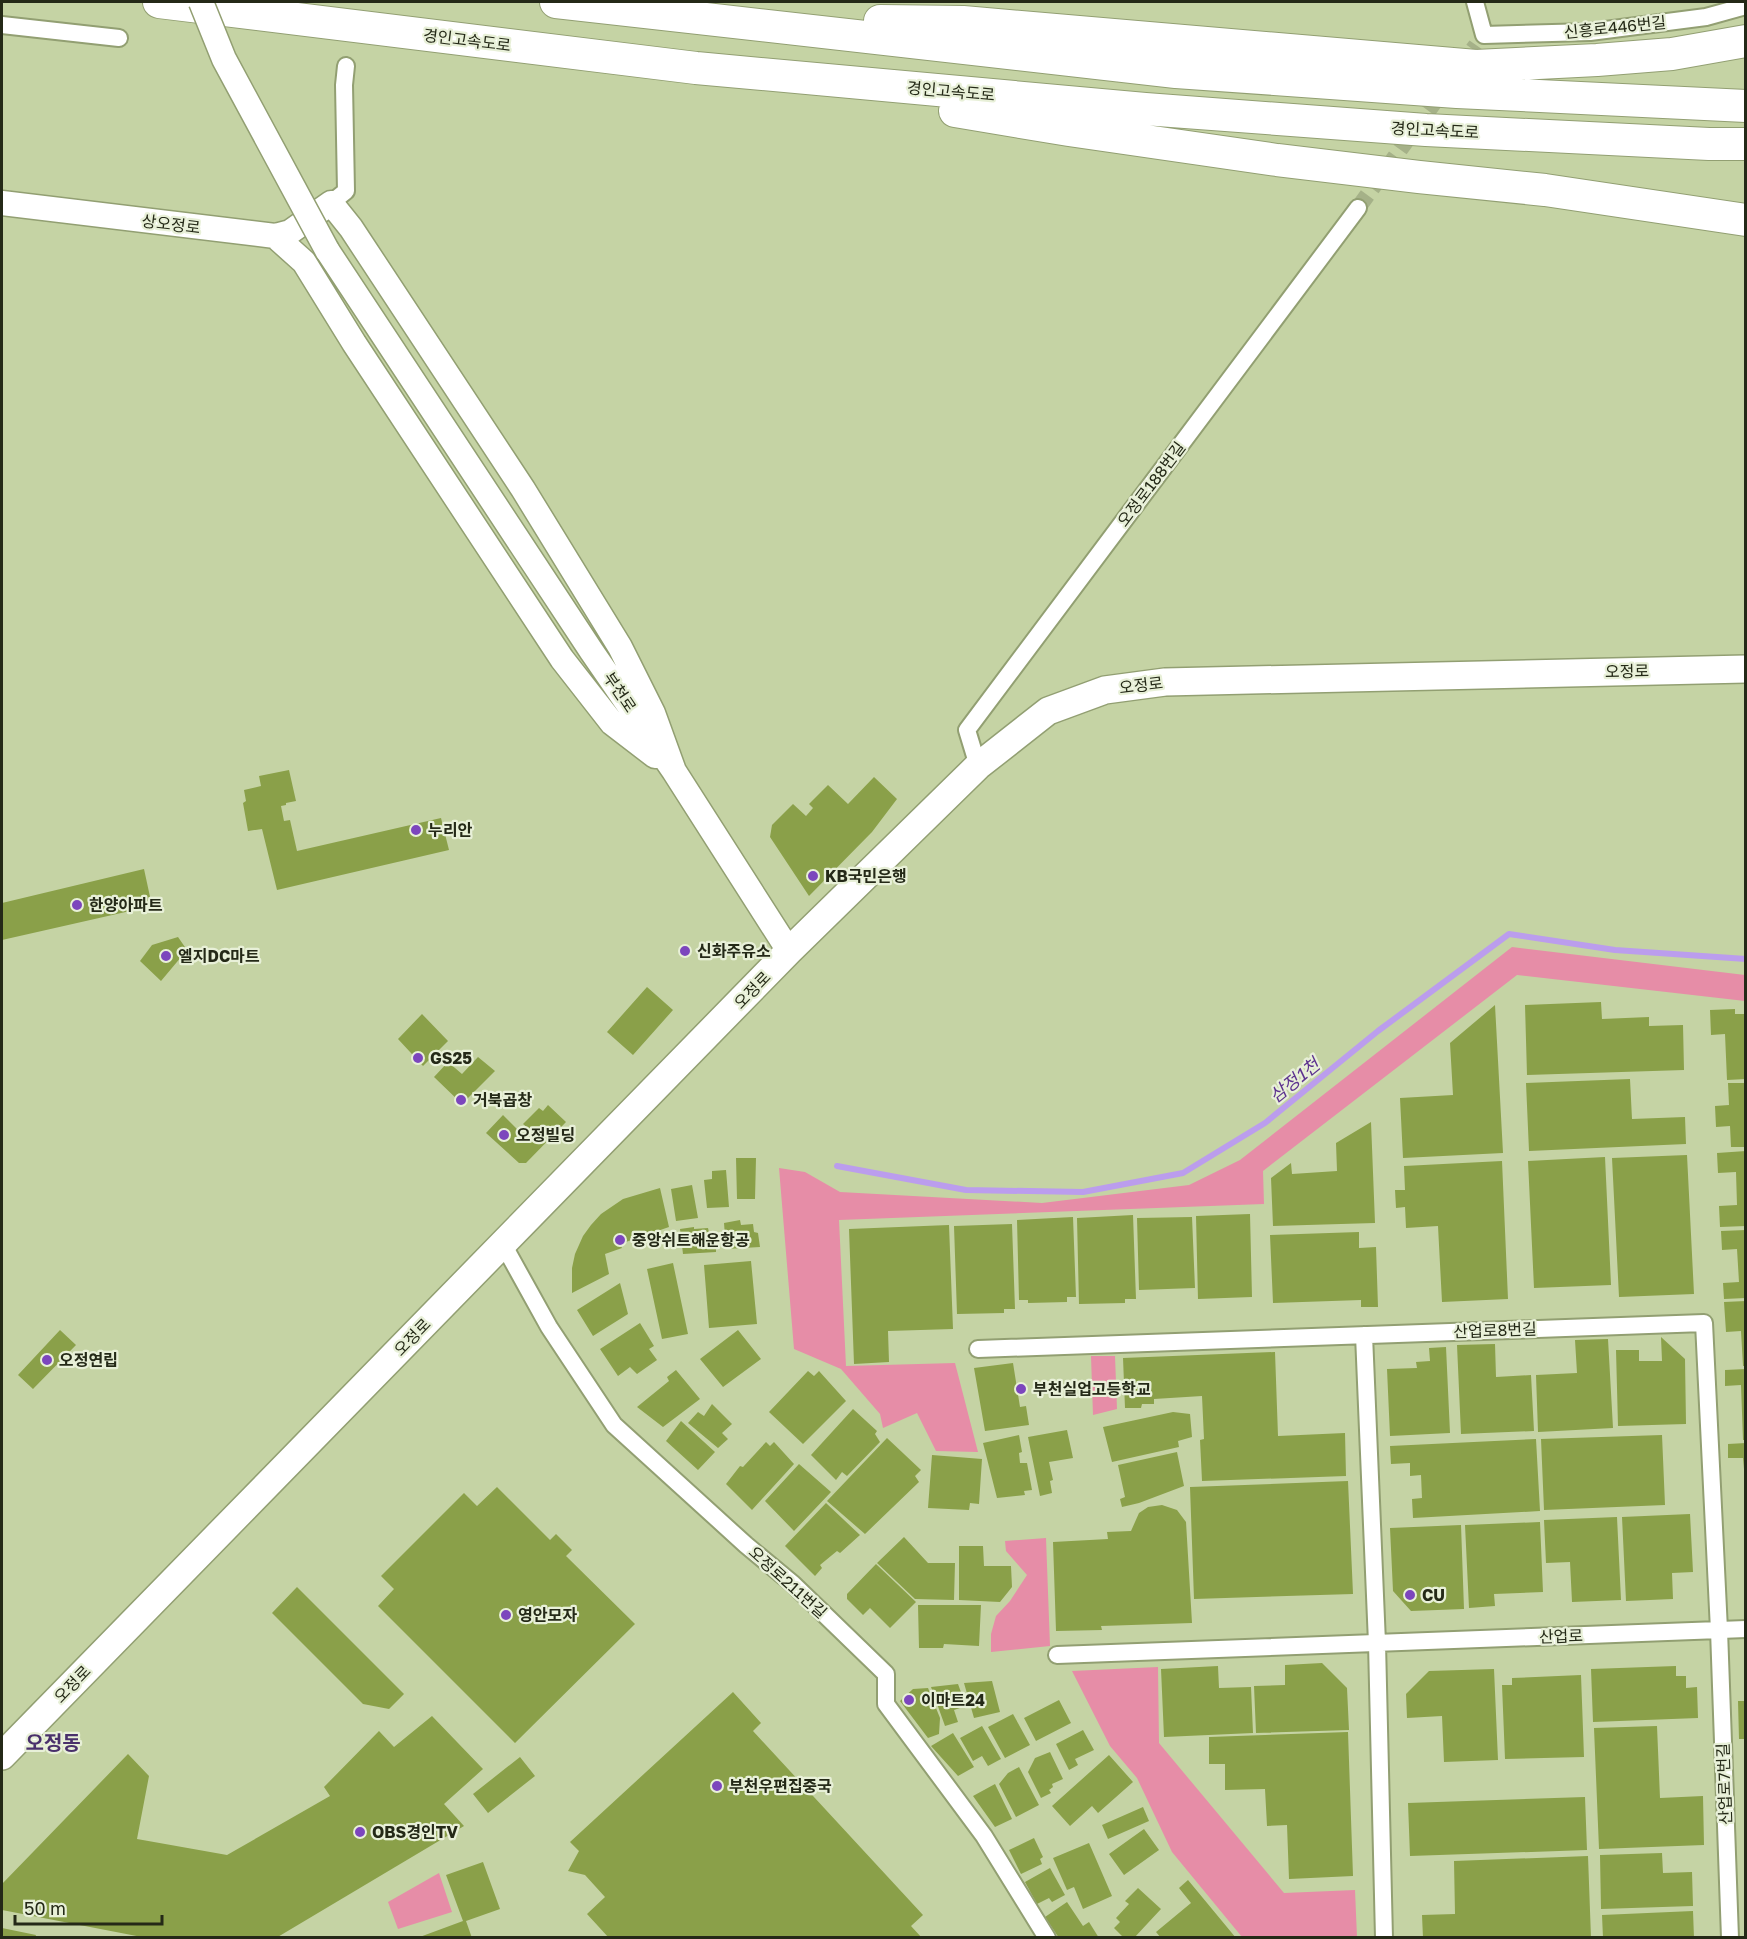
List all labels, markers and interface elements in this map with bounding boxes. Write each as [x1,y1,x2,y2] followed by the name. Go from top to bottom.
[1563,12,1667,42] street label: 신흥로446번길
[422,25,512,55] street label: 경인고속도로
[906,77,996,105] street label: 경인고속도로
[1390,118,1480,142] street label: 경인고속도로
[141,210,202,238] street label: 상오정로
[1113,438,1189,530] street label: 오정로188번길
[1605,661,1650,681] street label: 오정로
[599,668,641,716] street label: 부천로
[1118,672,1164,698] street label: 오정로
[428,820,472,840] place label: 누리안
[409,823,423,837] marker: 누리안
[825,866,907,886] place label: KB국민은행
[806,869,820,883] marker: KB국민은행
[89,895,163,915] place label: 한양아파트
[70,898,84,912] marker: 한양아파트
[697,941,771,961] place label: 신화주유소
[678,944,692,958] marker: 신화주유소
[178,946,260,966] place label: 엘지DC마트
[159,949,173,963] marker: 엘지DC마트
[729,967,775,1013] street label: 오정로
[430,1048,472,1068] place label: GS25
[411,1051,425,1065] marker: GS25
[1264,1052,1326,1107] water label: 삼정1천
[473,1090,532,1110] place label: 거북곱창
[454,1093,468,1107] marker: 거북곱창
[516,1125,575,1145] place label: 오정빌딩
[497,1128,511,1142] marker: 오정빌딩
[632,1230,750,1250] place label: 중앙쉬트해운항공
[613,1233,627,1247] marker: 중앙쉬트해운항공
[389,1314,435,1360] street label: 오정로
[1453,1319,1537,1341] street label: 산업로8번길
[59,1350,118,1370] place label: 오정연립
[40,1353,54,1367] marker: 오정연립
[1033,1379,1151,1399] place label: 부천실업고등학교
[1014,1382,1028,1396] marker: 부천실업고등학교
[745,1542,831,1622] street label: 오정로211번길
[1422,1585,1445,1605] place label: CU
[1403,1588,1417,1602] marker: CU
[518,1605,577,1625] place label: 영안모자
[499,1608,513,1622] marker: 영안모자
[1539,1625,1584,1647] street label: 산업로
[49,1661,95,1707] street label: 오정로
[921,1690,985,1710] place label: 이마트24
[902,1693,916,1707] marker: 이마트24
[25,1730,81,1754] district label: 오정동
[1713,1743,1735,1825] street label: 산업로7번길
[729,1776,832,1796] place label: 부천우편집중국
[710,1779,724,1793] marker: 부천우편집중국
[372,1822,458,1842] place label: OBS경인TV
[353,1825,367,1839] marker: OBS경인TV
[15,1888,162,1926] scale bar
[24,1897,66,1919] text: 50 m

